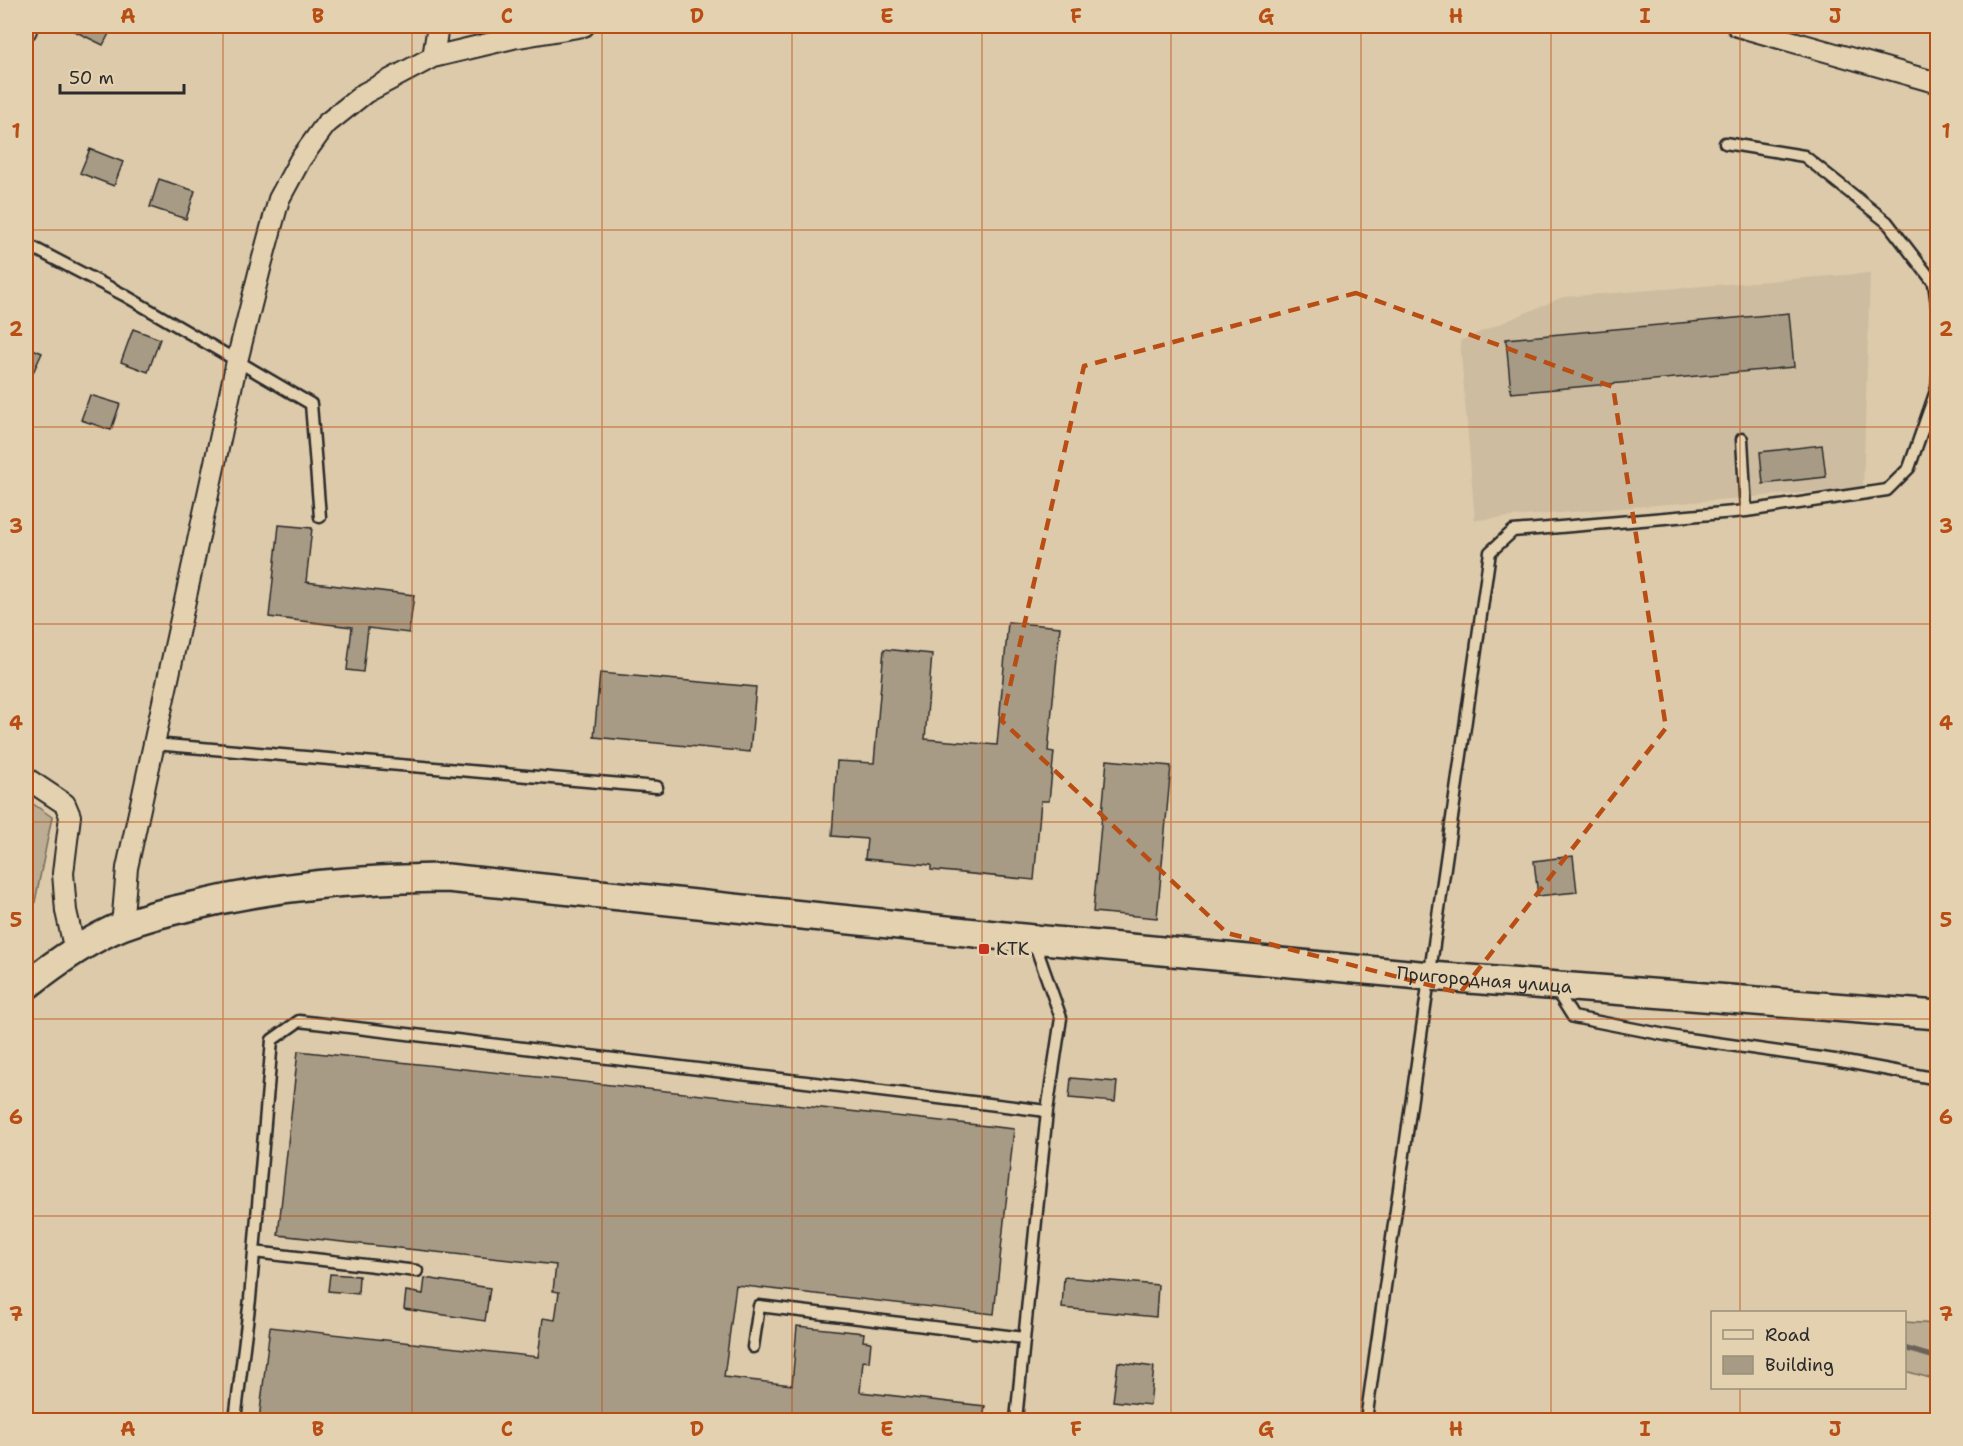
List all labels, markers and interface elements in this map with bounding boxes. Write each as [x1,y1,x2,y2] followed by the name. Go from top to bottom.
[120,3,136,29] text: A
[312,3,324,29] text: B
[501,3,513,29] text: C
[690,3,704,29] text: D
[880,3,894,29] text: E
[1070,3,1082,29] text: F
[1258,3,1274,29] text: G
[1449,3,1463,29] text: H
[1639,3,1651,29] text: I
[1829,3,1842,29] text: J
[60,57,184,95] scale bar
[69,66,114,90] text: 50 m
[11,118,21,144] text: 1
[1941,118,1951,144] text: 1
[9,316,23,342] text: 2
[1939,316,1953,342] text: 2
[9,513,23,539] text: 3
[1939,513,1953,539] text: 3
[9,710,23,736] text: 4
[1939,710,1953,736] text: 4
[10,907,22,933] text: 5
[1940,907,1952,933] text: 5
[996,937,1030,961] place label: КТК
[977,942,991,956] marker: КТК
[1396,961,1573,999] street label: Пригородная улица
[9,1104,23,1130] text: 6
[1939,1104,1953,1130] text: 6
[9,1301,23,1327] text: 7
[1939,1301,1953,1327] text: 7
[1711,1311,1906,1389] legend
[1765,1323,1810,1347] text: Road
[1765,1353,1834,1377] text: Building
[120,1416,136,1442] text: A
[312,1416,324,1442] text: B
[501,1416,513,1442] text: C
[690,1416,704,1442] text: D
[880,1416,894,1442] text: E
[1070,1416,1082,1442] text: F
[1258,1416,1274,1442] text: G
[1449,1416,1463,1442] text: H
[1639,1416,1651,1442] text: I
[1829,1416,1842,1442] text: J

